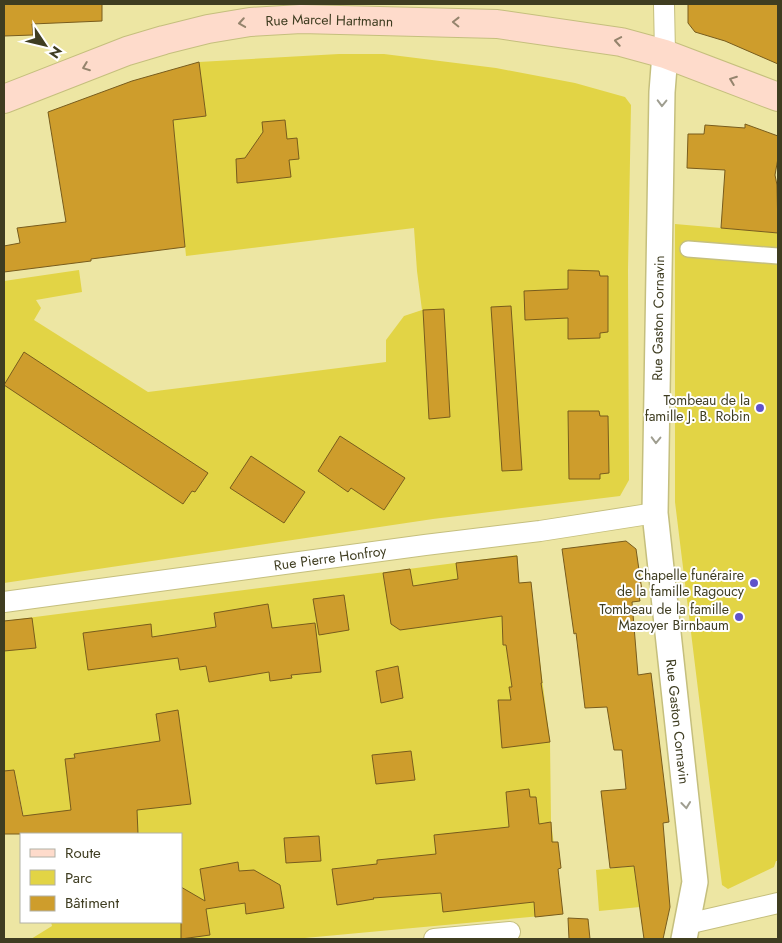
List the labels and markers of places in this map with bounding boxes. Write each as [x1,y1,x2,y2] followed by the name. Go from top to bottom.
[645,390,750,426] place label: Tombeau de la famille J. B. Robin
[754,402,766,414] marker: Tombeau de la famille J. B. Robin
[617,565,745,601] place label: Chapelle funéraire de la famille Ragoucy
[748,577,760,589] marker: Chapelle funéraire de la famille Ragoucy
[599,599,729,635] place label: Tombeau de la famille Mazoyer Birnbaum
[733,611,745,623] marker: Tombeau de la famille Mazoyer Birnbaum

